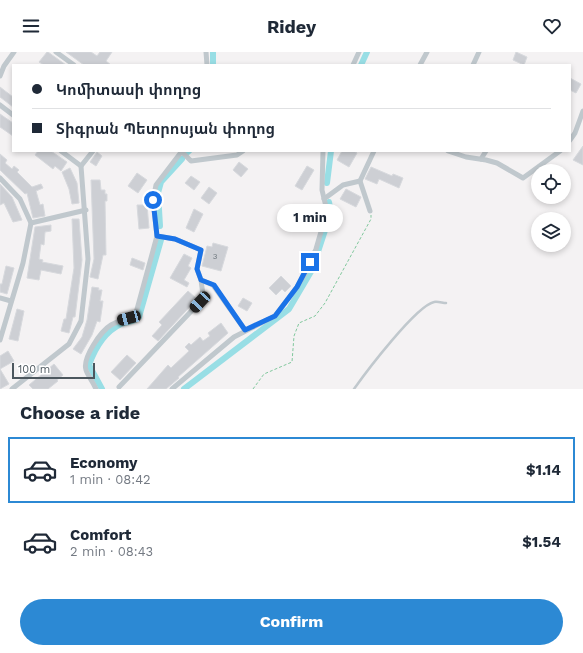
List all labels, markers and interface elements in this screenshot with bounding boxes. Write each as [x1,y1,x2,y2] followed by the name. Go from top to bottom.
[20,15,42,37] icon: menu
[541,15,563,37] icon: heart
[267,16,316,37] text: Ridey
[56,81,201,99] text: Կոմիտասի փողոց
[56,120,275,138] text: Տիգրան Պետրոսյան փողոց
[531,164,571,252] map controls
[531,164,571,204] button: locate
[144,191,162,209] route start
[277,204,343,232] callout: 1 min
[293,210,327,225] text: 1 min
[531,212,571,252] button: layers
[213,252,218,261] house number: 3
[301,253,319,271] route end
[187,289,213,315] car
[116,309,142,327] car
[12,361,95,380] scale bar
[18,363,50,376] text: 100 m
[20,402,140,423] text: Choose a ride
[22,452,58,488] icon: car
[70,454,137,472] text: Economy
[526,461,561,479] text: $1.14
[70,472,151,487] text: 1 min · 08:42
[22,524,58,560] icon: car
[70,526,131,544] text: Comfort
[522,533,561,551] text: $1.54
[70,544,153,559] text: 2 min · 08:43
[20,599,563,645] button: Confirm

